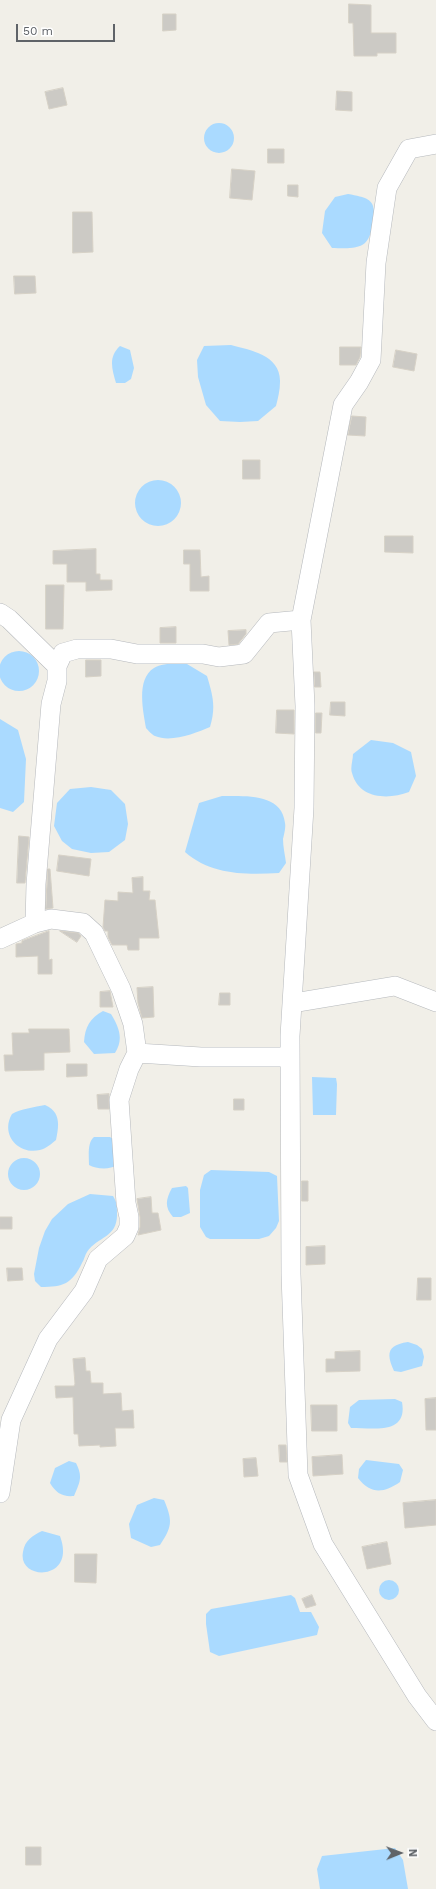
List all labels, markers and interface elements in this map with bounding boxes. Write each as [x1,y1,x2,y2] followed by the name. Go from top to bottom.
[18,16,117,42] scale bar
[23,24,53,38] text: 50 m
[380,1833,420,1873] north arrow
[406,1849,419,1857] text: N

